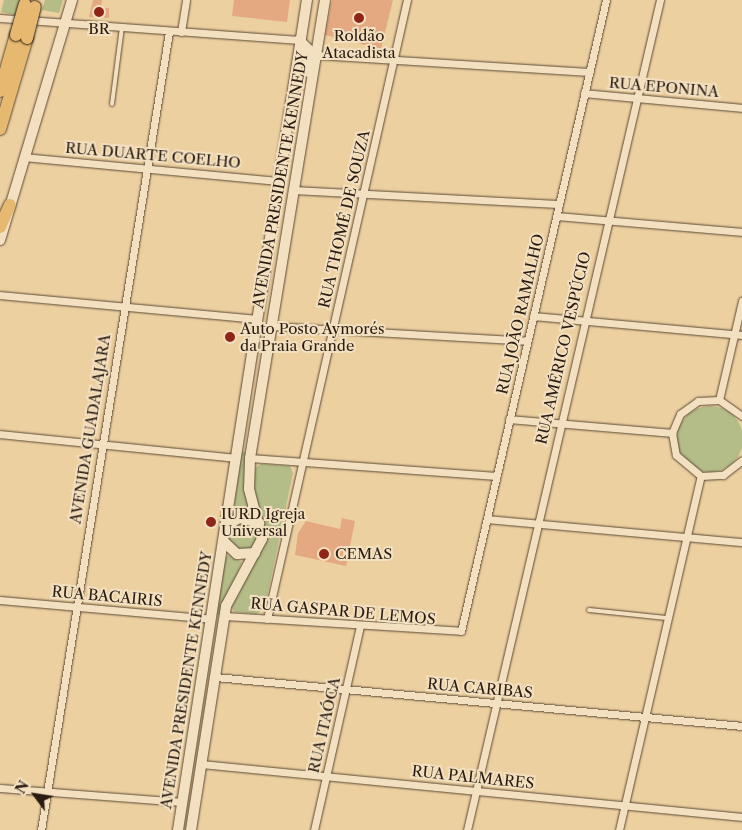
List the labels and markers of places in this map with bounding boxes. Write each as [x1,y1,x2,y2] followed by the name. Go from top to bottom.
[93,6,105,18] marker: BR
[353,12,365,24] marker: Roldão Atacadista
[88,20,110,38] place label: BR
[322,26,396,61] place label: Roldão Atacadista
[240,319,385,354] place label: Auto Posto Aymorés da Praia Grande
[224,331,236,343] marker: Auto Posto Aymorés da Praia Grande
[221,504,305,539] place label: IURD Igreja Universal
[205,516,217,528] marker: IURD Igreja Universal
[335,545,392,563] place label: CEMAS
[317,547,331,561] marker: CEMAS

